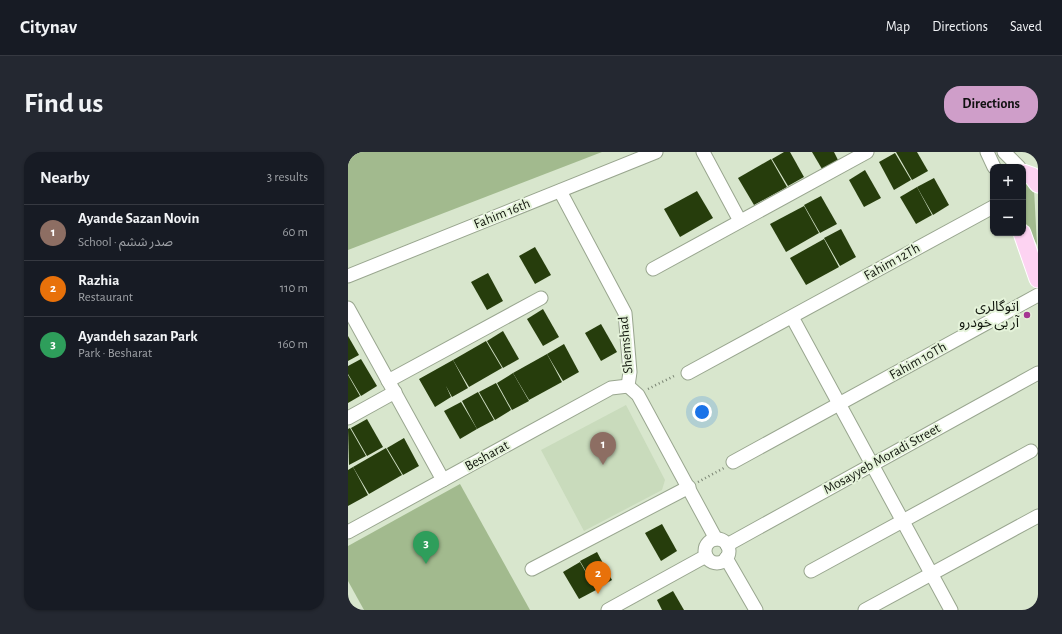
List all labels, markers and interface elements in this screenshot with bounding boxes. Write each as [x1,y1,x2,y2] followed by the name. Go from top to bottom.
[20,18,77,37] text: Citynav
[886,20,910,34] text: Map
[932,20,988,34] text: Directions
[1010,20,1042,34] text: Saved
[944,86,1038,123] button: Directions
[24,90,103,118] text: Find us
[990,164,1026,236] map controls
[990,164,1026,200] button: +
[40,169,90,186] text: Nearby
[267,171,308,184] text: 3 results
[472,196,532,232] street label: Fahim 16th
[990,200,1026,236] button: −
[78,211,199,226] text: Ayande Sazan Novin
[51,226,55,239] text: 1
[282,226,308,239] text: 60 m
[78,236,173,249] text: School · صدر ششم
[862,241,922,283] street label: Fahim 12Th
[78,273,119,288] text: Razhia
[50,282,56,295] text: 2
[280,282,308,295] text: 110 m
[78,291,133,304] text: Restaurant
[959,299,1020,331] place label: اتوگالری آر بی خودرو
[1022,310,1032,320] marker: اتوگالری آر بی خودرو
[617,316,635,374] street label: Shemshad
[78,329,198,344] text: Ayandeh sazan Park
[50,338,56,351] text: 3
[278,338,308,351] text: 160 m
[887,340,949,382] street label: Fahim 10Th
[78,347,152,360] text: Park · Besharat
[692,402,712,422] your location
[821,421,943,497] street label: Mosayyeb Moradi Street
[590,432,616,465] pin: 1
[463,438,512,474] street label: Besharat
[413,531,439,564] pin: 3
[585,561,611,594] pin: 2

